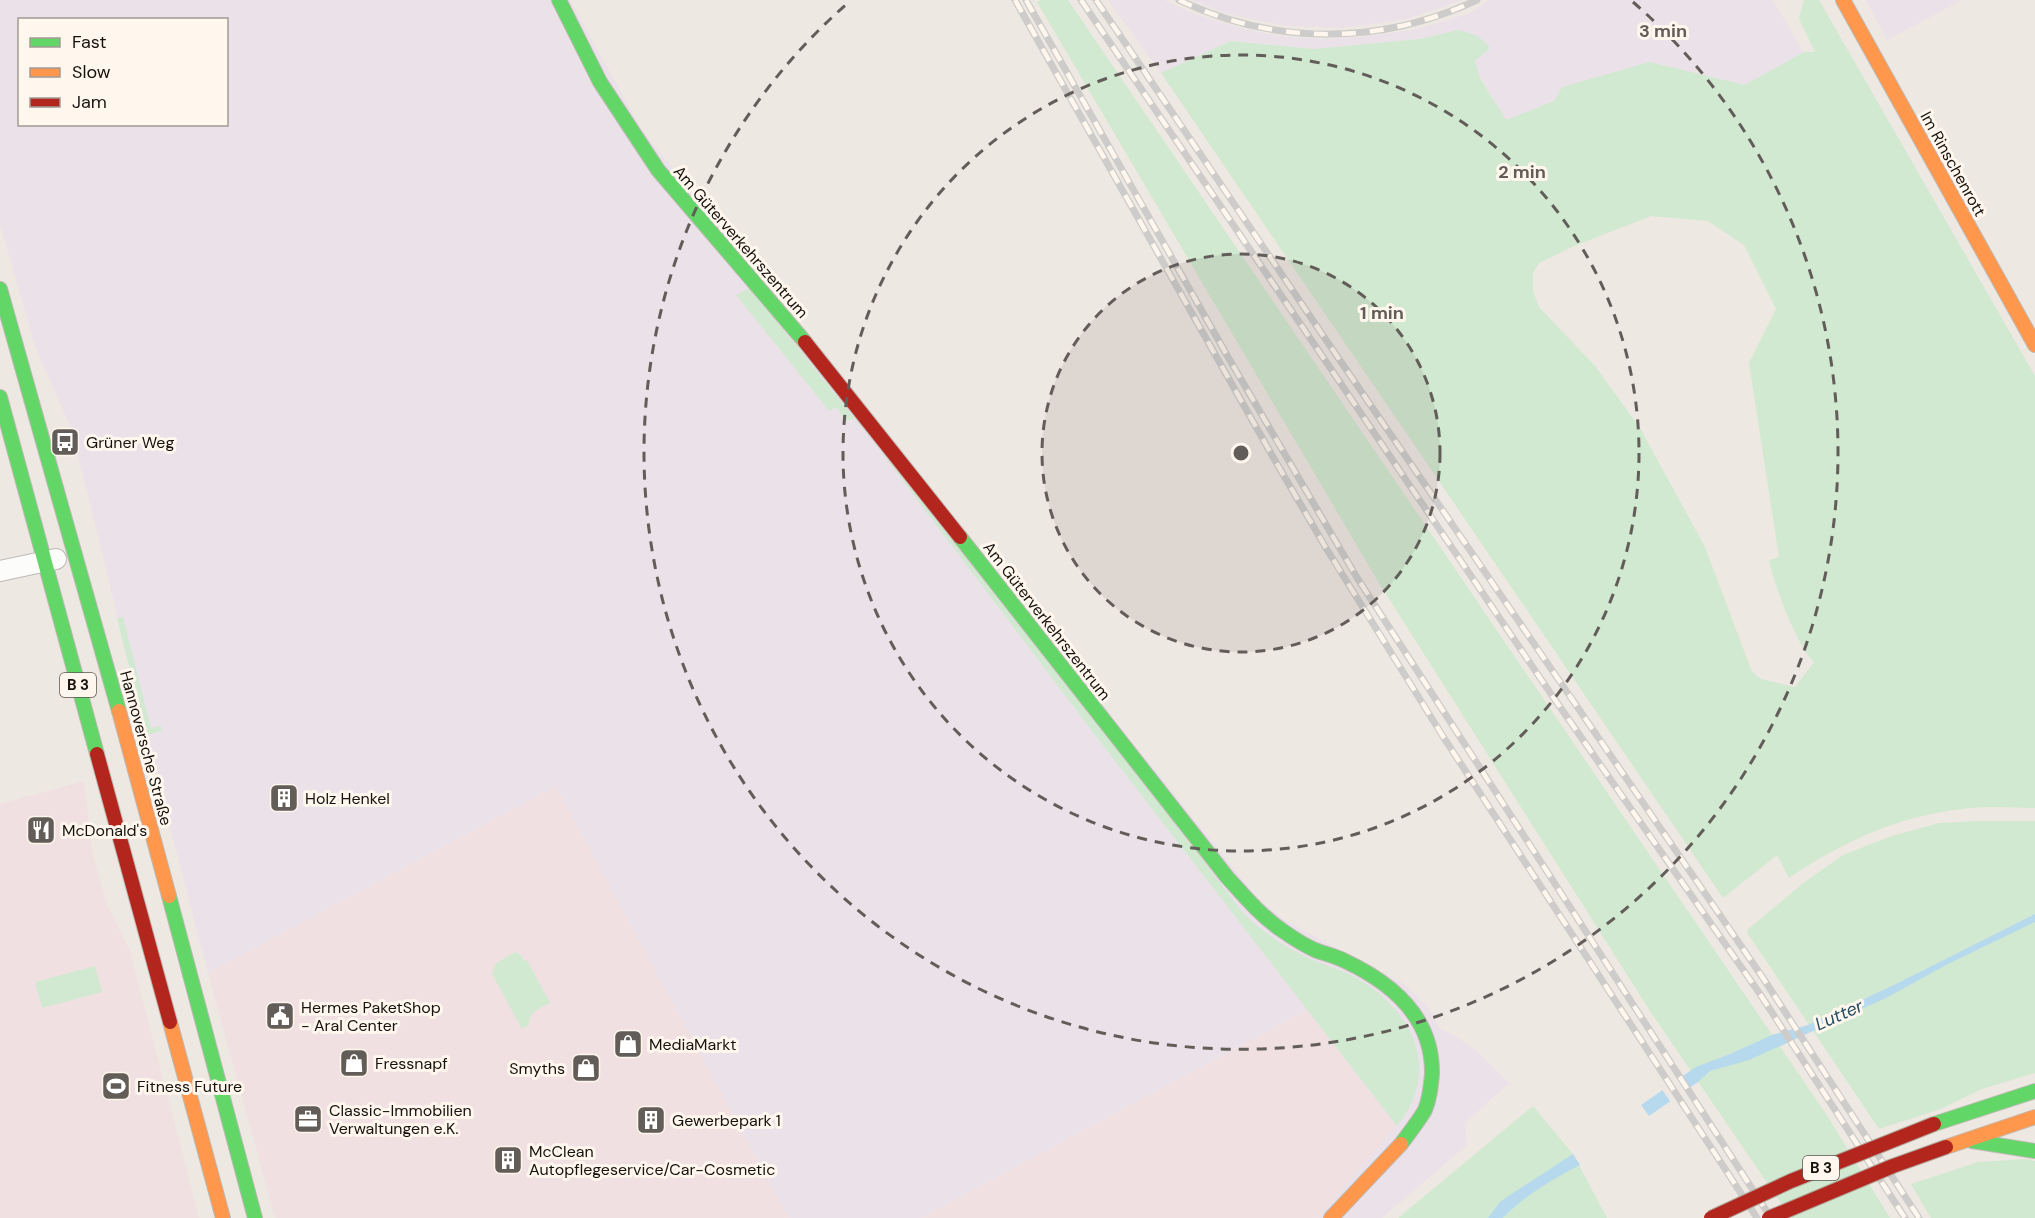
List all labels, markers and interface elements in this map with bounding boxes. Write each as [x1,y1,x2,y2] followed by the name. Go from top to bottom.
[18,18,228,126] legend
[1639,19,1687,43] text: 3 min
[72,30,107,54] text: Fast
[72,60,111,84] text: Slow
[72,90,107,114] text: Jam
[1916,108,1990,220] street label: Im Rinschenrott
[1498,160,1546,184] text: 2 min
[669,161,813,323] street label: Am Güterverkehrszentrum
[1360,301,1404,325] text: 1 min
[49,426,81,458] bus stop icon: Grüner Weg
[86,432,174,453] place label: Grüner Weg
[1231,443,1251,463] centre of rings
[979,538,1115,704] street label: Am Güterverkehrszentrum
[115,668,177,828] street label: Hannoversche Straße
[60,673,96,697] road number: B 3
[268,782,300,814] building icon: Holz Henkel
[305,788,390,809] place label: Holz Henkel
[25,814,57,846] restaurant icon: McDonald's
[62,820,147,841] place label: McDonald's
[1811,993,1868,1036] water label: Lutter
[301,997,441,1036] place label: Hermes PaketShop - Aral Center
[264,1000,296,1032] public building icon: Hermes PaketShop - Aral Center
[612,1028,644,1060] shop icon: MediaMarkt
[649,1034,737,1055] place label: MediaMarkt
[338,1047,370,1079] shop icon: Fressnapf
[570,1052,602,1084] shop icon: Smyths
[375,1053,448,1074] place label: Fressnapf
[509,1058,565,1079] place label: Smyths
[100,1070,132,1102] sports icon: Fitness Future
[137,1076,242,1097] place label: Fitness Future
[329,1100,472,1139] place label: Classic-Immobilien Verwaltungen e.K.
[292,1103,324,1135] office icon: Classic-Immobilien Verwaltungen e.K.
[635,1104,667,1136] building icon: Gewerbepark 1
[672,1110,781,1131] place label: Gewerbepark 1
[529,1141,775,1180] place label: McClean Autopflegeservice/Car-Cosmetic
[492,1144,524,1176] building icon: McClean Autopflegeservice/Car-Cosmetic
[1803,1156,1839,1180] road number: B 3

